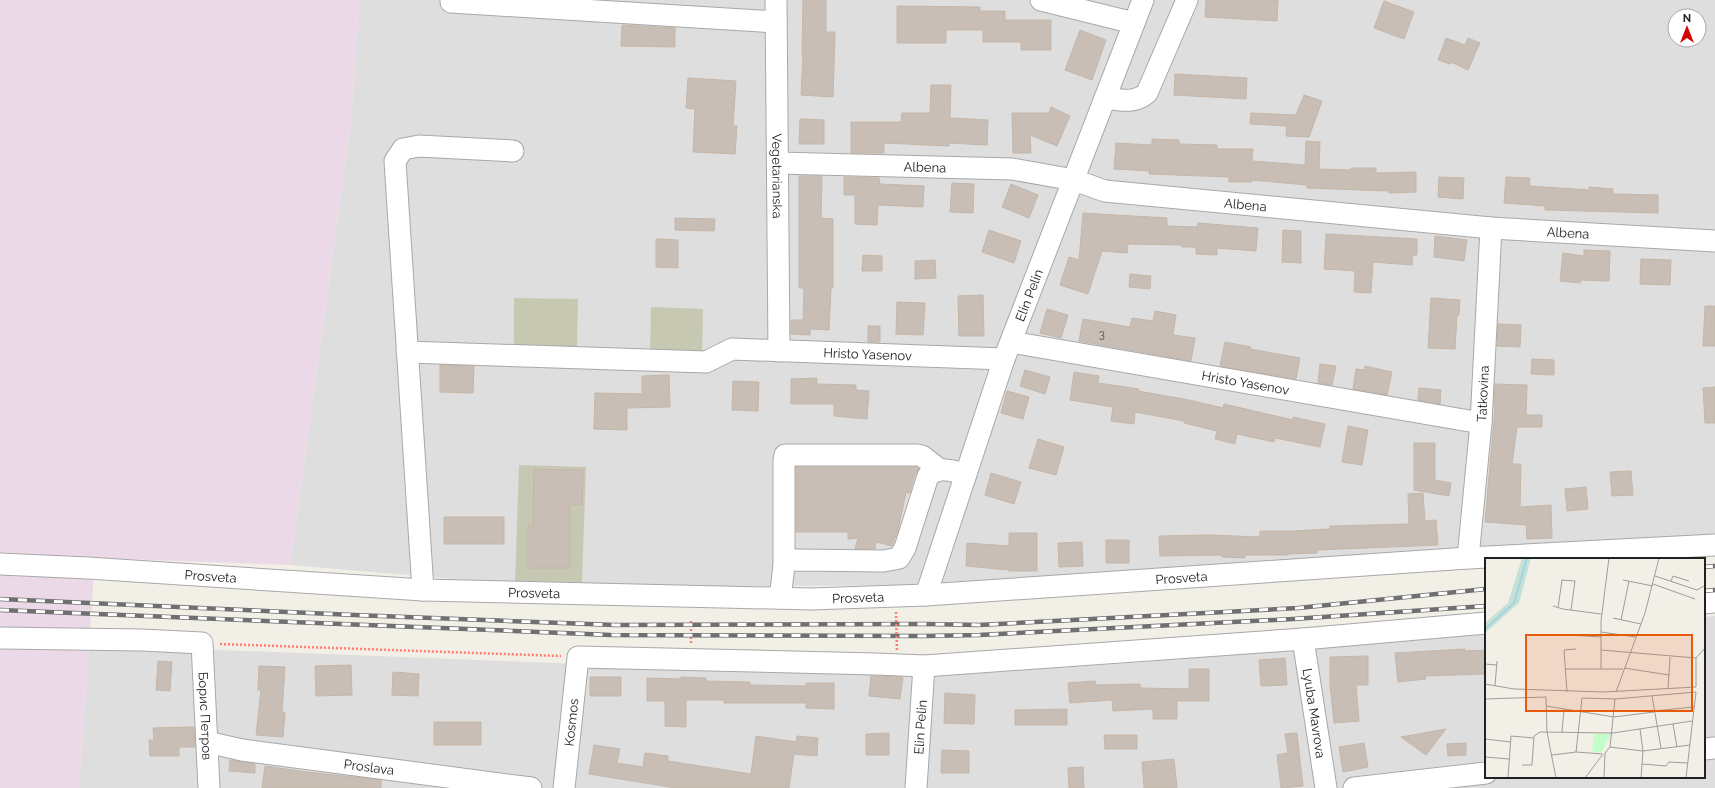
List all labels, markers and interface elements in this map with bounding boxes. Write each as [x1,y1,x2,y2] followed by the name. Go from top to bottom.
[1667,8,1707,48] north arrow
[1683,12,1691,25] text: N
[769,133,785,219] street label: Vegetarianska
[903,159,946,175] street label: Albena
[1223,195,1267,214] street label: Albena
[1546,224,1590,242] street label: Albena
[1012,267,1046,324] street label: Elin Pelin
[1099,328,1105,341] house number: 3
[823,345,912,364] street label: Hristo Yasenov
[1474,365,1492,422] street label: Tatkovina
[1201,368,1290,398] street label: Hristo Yasenov
[1485,558,1705,778] inset map
[184,567,237,586] street label: Prosveta
[1155,569,1208,587] street label: Prosveta
[508,585,560,601] street label: Prosveta
[832,589,884,606] street label: Prosveta
[1300,667,1328,759] street label: Lyuba Mavrova
[195,671,215,760] street label: Борис Петров
[562,698,582,747] street label: Kosmos
[911,699,930,755] street label: Elin Pelin
[343,756,395,778] street label: Proslava

